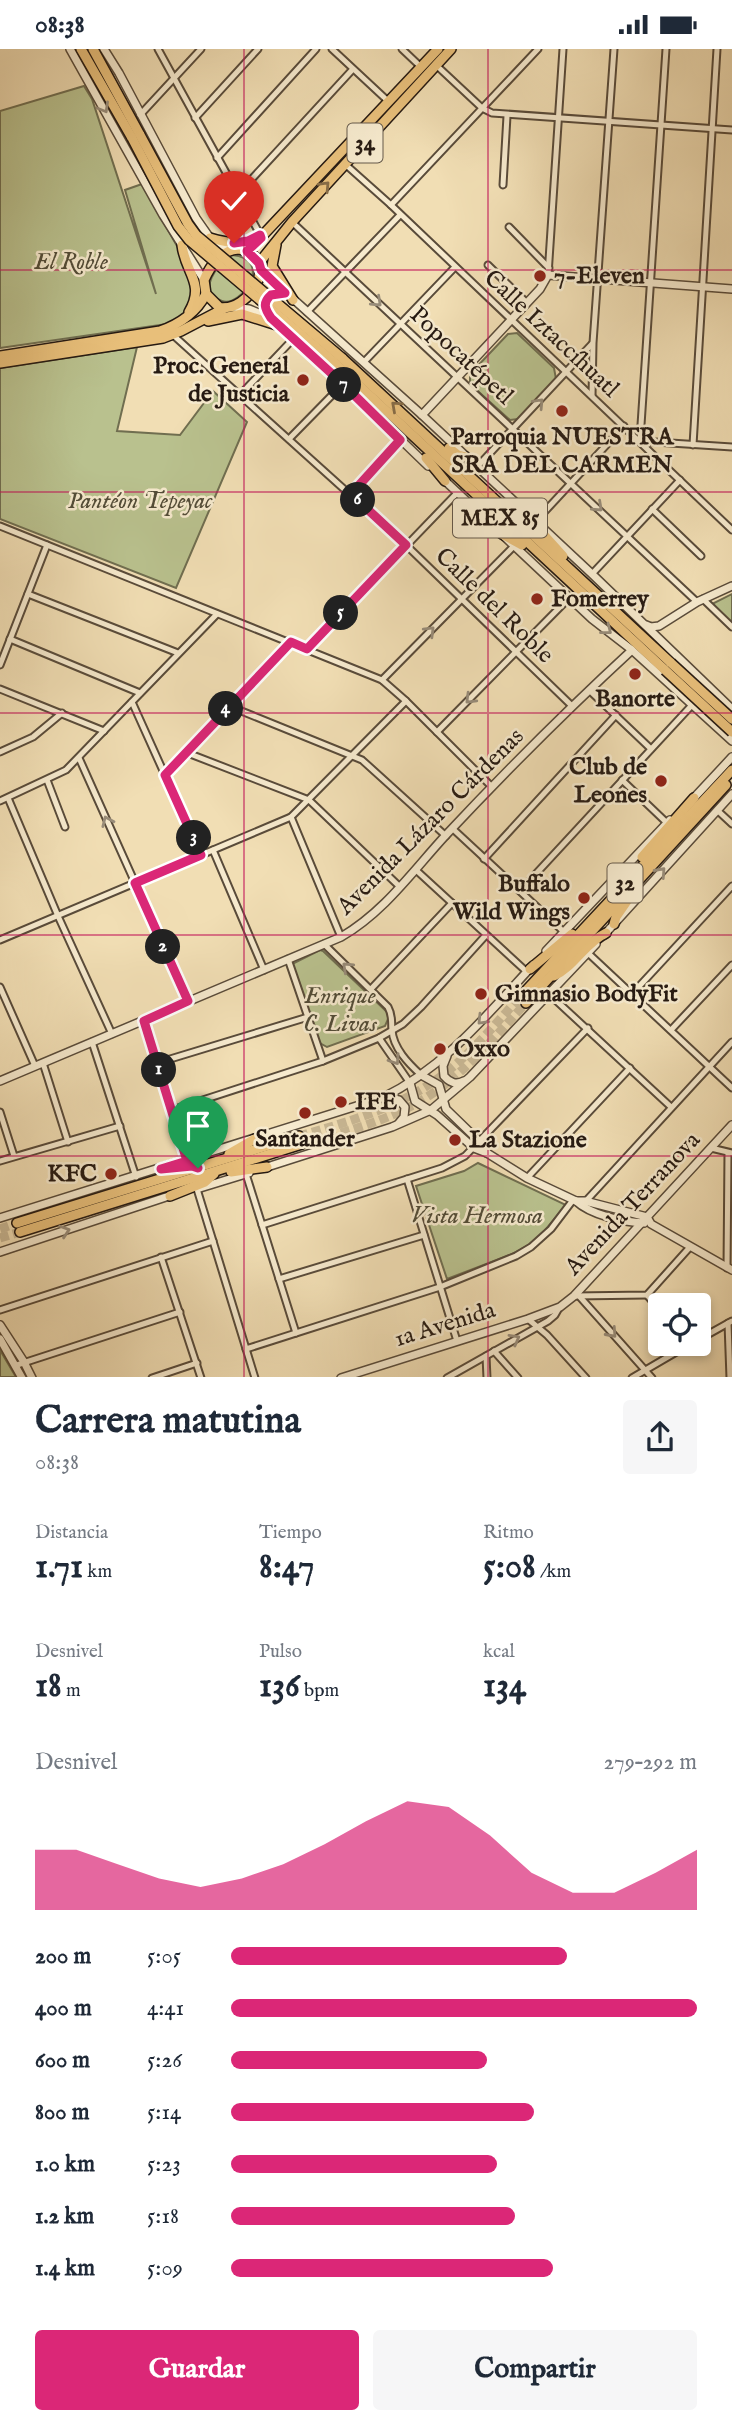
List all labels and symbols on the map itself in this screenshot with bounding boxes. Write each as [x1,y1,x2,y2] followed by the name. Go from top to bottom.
[96,101,109,114] one-way arrow
[348,123,382,163] road number: 34
[204,171,264,243] pin
[316,181,329,194] one-way arrow
[33,247,108,278] park label: El Roble
[554,261,645,292] place label: 7-Eleven
[477,263,626,405] street label: Calle Iztaccíhuatl
[532,268,548,284] marker: 7-Eleven
[369,294,382,306] one-way arrow
[403,300,520,412] street label: Popocatépetl
[153,351,290,410] place label: Proc. General de Justicia
[326,367,362,403] pin: 7
[295,372,311,388] marker: Proc. General de Justicia
[531,398,544,411] one-way arrow
[391,402,404,414] one-way arrow
[554,403,570,419] marker: Parroquia NUESTRA SRA DEL CARMEN
[451,422,675,481] place label: Parroquia NUESTRA SRA DEL CARMEN
[340,483,376,517] pin: 6
[68,486,213,517] park label: Pantéon Tepeyac
[453,498,547,538] road number: MEX 85
[590,499,603,511] one-way arrow
[428,541,560,671] street label: Calle del Roble
[551,584,650,615] place label: Fomerrey
[529,591,545,607] marker: Fomerrey
[324,595,358,631] pin: 5
[600,622,612,635] one-way arrow
[421,626,434,639] one-way arrow
[627,666,643,682] marker: Banorte
[595,684,675,715] place label: Banorte
[208,691,244,727] pin: 4
[466,691,478,703] one-way arrow
[330,722,531,923] street label: Avenida Lázaro Cárdenas
[569,752,648,811] place label: Club de Leones
[653,773,669,789] marker: Club de Leones
[101,816,115,828] one-way arrow
[176,821,212,855] pin: 3
[608,863,642,903] road number: 32
[653,867,665,880] one-way arrow
[452,869,571,928] place label: Buffalo Wild Wings
[576,890,592,906] marker: Buffalo Wild Wings
[146,929,180,965] pin: 2
[342,962,355,975] one-way arrow
[495,979,678,1010] place label: Gimnasio BodyFit
[303,981,378,1040] park label: Enrique C. Livas
[473,986,489,1002] marker: Gimnasio BodyFit
[478,1012,491,1025] one-way arrow
[454,1034,510,1065] place label: Oxxo
[432,1041,448,1057] marker: Oxxo
[387,1052,399,1065] one-way arrow
[142,1053,176,1087] pin: 1
[355,1087,398,1118] place label: IFE
[333,1094,349,1110] marker: IFE
[168,1096,228,1168] pin
[297,1105,313,1121] marker: Santander
[255,1124,355,1155] place label: Santander
[469,1125,587,1156] place label: La Stazione
[558,1125,708,1283] street label: Avenida Terranova
[447,1132,463,1148] marker: La Stazione
[47,1159,97,1190] place label: KFC
[103,1166,119,1182] marker: KFC
[411,1201,543,1232] park label: Vista Hermosa
[58,1224,70,1239] one-way arrow
[391,1295,500,1355] street label: 1a Avenida
[604,1325,616,1338] one-way arrow
[508,1334,521,1347] one-way arrow

